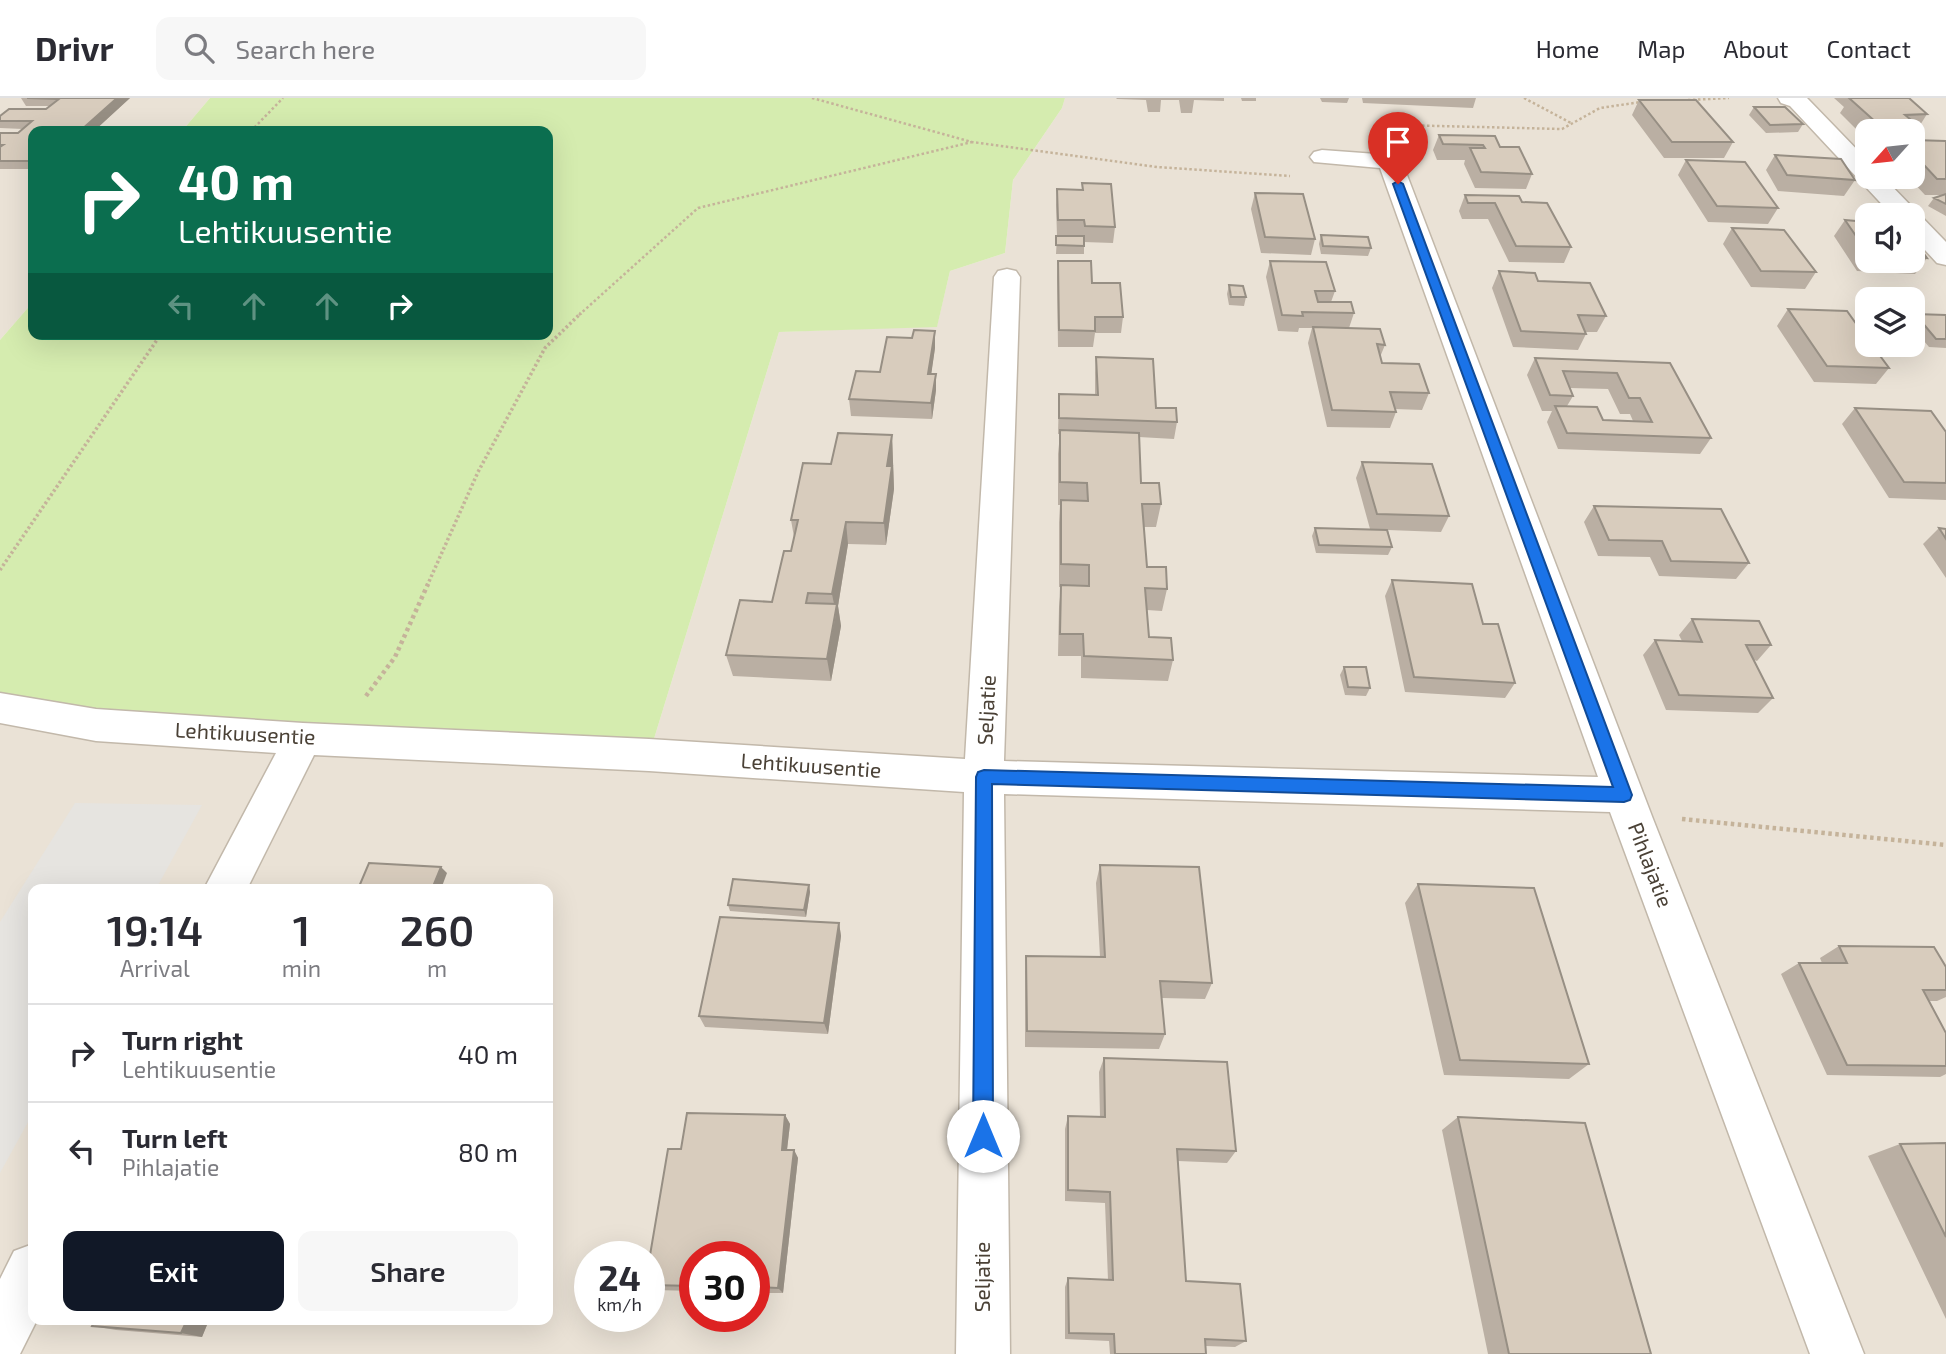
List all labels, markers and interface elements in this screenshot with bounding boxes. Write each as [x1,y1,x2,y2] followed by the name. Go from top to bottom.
[156,17,646,80] search box
[35,28,114,68] text: Drivr
[180,29,218,67] icon: search
[236,33,375,64] text: Search here
[1536,34,1599,63] text: Home
[1637,34,1685,63] text: Map
[1723,34,1789,63] text: About
[1827,34,1911,63] text: Contact
[1368,112,1428,184] pin
[1855,119,1925,189] north arrow
[1855,119,1925,357] map controls
[1379,123,1417,161] icon: arrive
[178,151,294,210] text: 40 m
[63,154,154,245] icon: right
[1855,203,1925,273] button: sound
[178,211,392,249] text: Lehtikuusentie
[162,287,200,325] icon: left
[235,287,273,325] icon: ahead
[308,287,346,325] icon: ahead
[381,287,419,325] icon: right
[1855,287,1925,357] button: layers
[971,674,1001,746] street label: Seljatie
[174,716,316,749] street label: Lehtikuusentie
[740,747,882,782] street label: Lehtikuusentie
[1623,819,1679,911] street label: Pihlajatie
[107,904,203,954] text: 19:14
[293,904,310,954] text: 1
[400,904,474,954] text: 260
[120,954,190,982] text: Arrival
[282,954,321,982] text: min
[427,954,447,982] text: m
[122,1024,243,1055] text: Turn right
[63,1034,101,1072] icon: right
[458,1038,518,1069] text: 40 m
[122,1055,276,1083] text: Lehtikuusentie
[946,1099,1020,1173] position arrow
[122,1122,228,1153] text: Turn left
[63,1132,101,1170] icon: left
[458,1136,518,1167] text: 80 m
[122,1153,219,1181] text: Pihlajatie
[63,1231,284,1311] button: Exit
[298,1231,518,1311] button: Share
[679,1241,770,1332] speed limit sign: 30
[969,1242,995,1312] street label: Seljatie
[598,1256,641,1298] text: 24
[597,1293,642,1315] text: km/h

